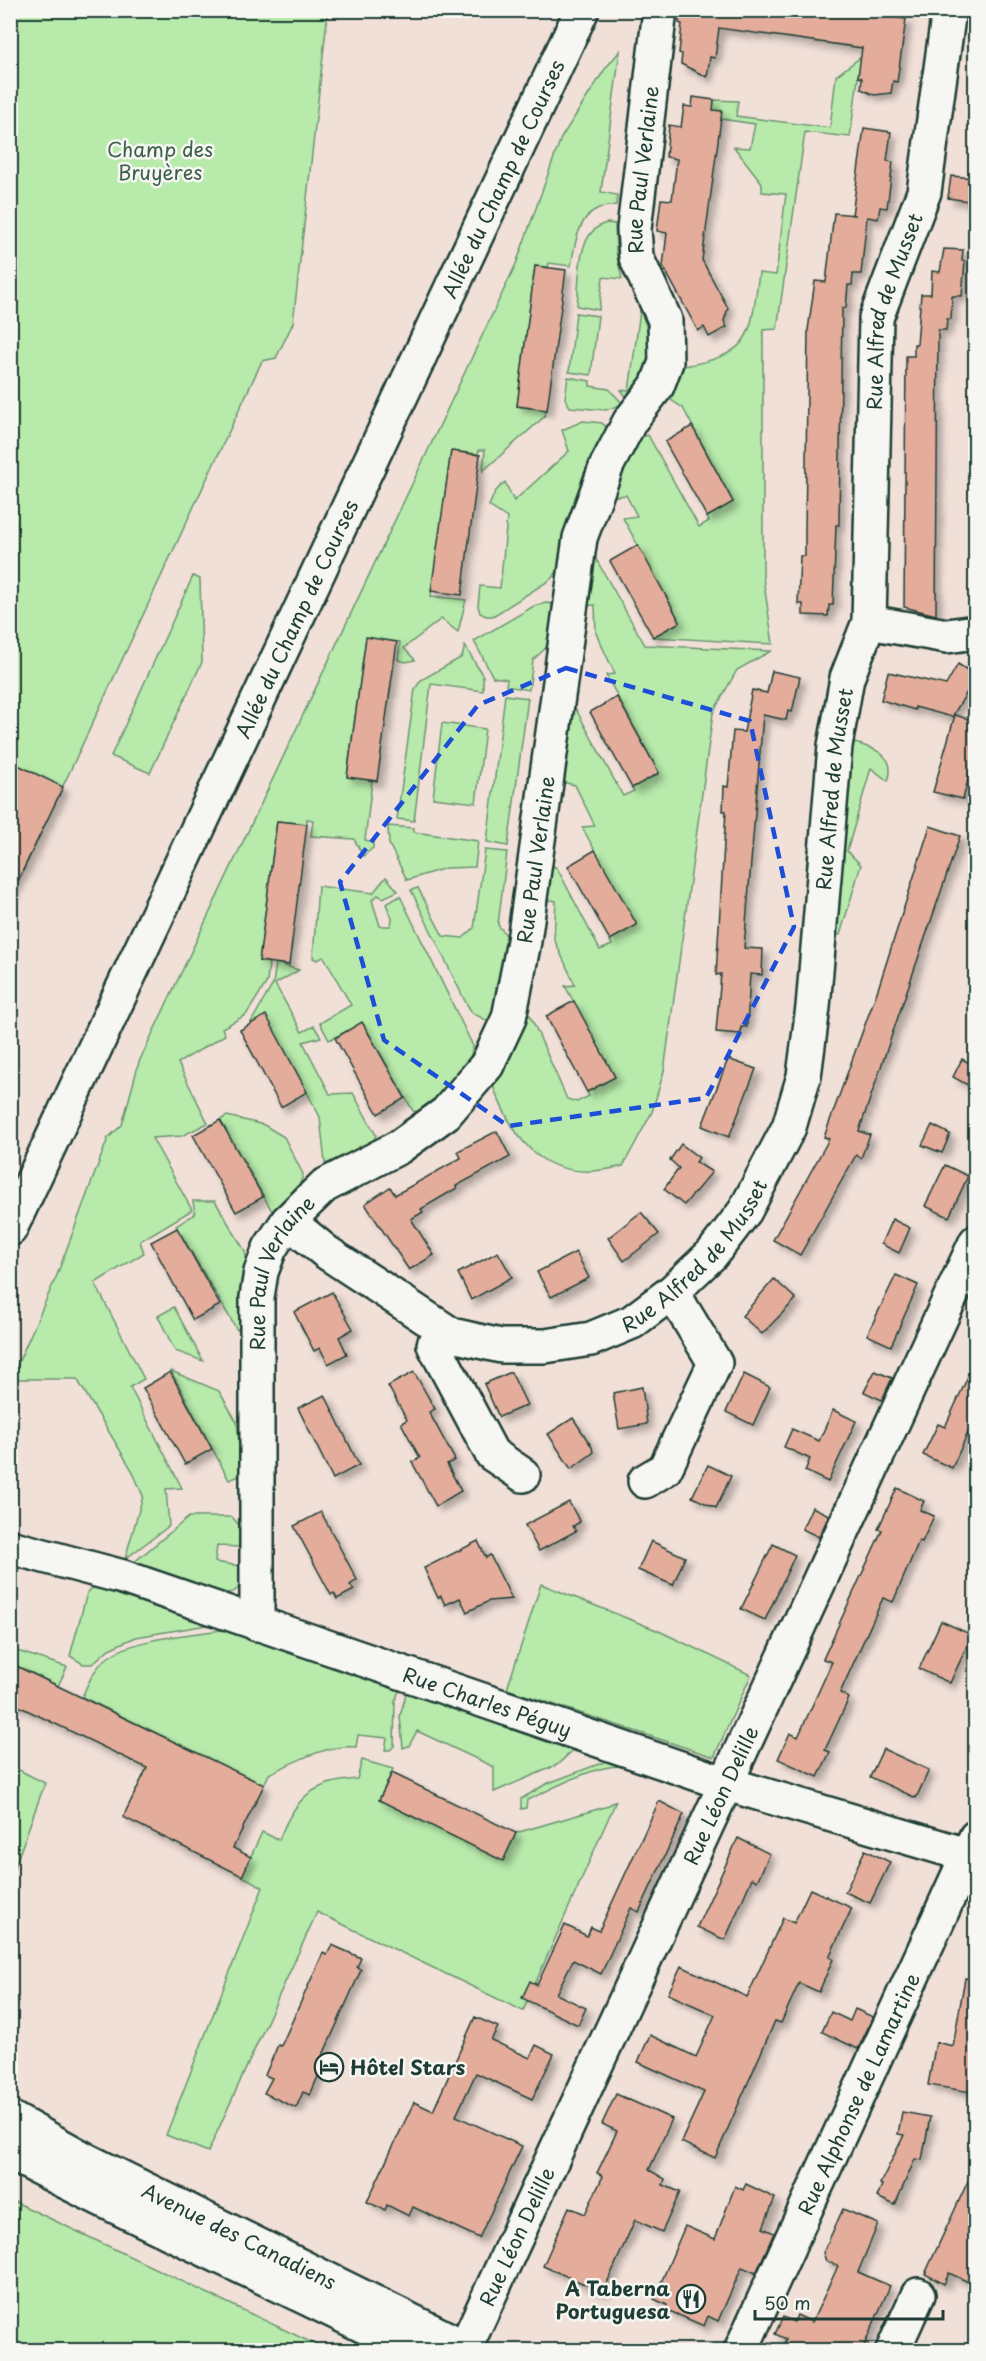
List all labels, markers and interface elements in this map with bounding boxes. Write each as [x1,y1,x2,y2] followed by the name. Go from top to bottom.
[434,55,572,303] street label: Allée du Champ de Courses
[619,84,666,255] street label: Rue Paul Verlaine
[107,134,213,187] park label: Champ des Bruyères
[859,208,930,410] street label: Rue Alfred de Musset
[227,495,365,743] street label: Allée du Champ de Courses
[808,685,860,891] street label: Rue Alfred de Musset
[509,774,562,945] street label: Rue Paul Verlaine
[617,1174,774,1340] street label: Rue Alfred de Musset
[242,1188,321,1351] street label: Rue Paul Verlaine
[399,1659,575,1745] street label: Rue Charles Péguy
[675,1721,766,1870] street label: Rue Léon Delille
[790,1968,927,2220] street label: Rue Alphonse de Lamartine
[313,2051,345,2083] hotel icon: Hôtel Stars
[350,2052,466,2082] place label: Hôtel Stars
[471,2162,562,2311] street label: Rue Léon Delille
[137,2175,342,2297] street label: Avenue des Canadiens
[555,2273,670,2326] place label: A Taberna Portuguesa
[675,2283,707,2315] restaurant icon: A Taberna Portuguesa
[755,2283,942,2321] scale bar
[764,2289,811,2316] text: 50 m

